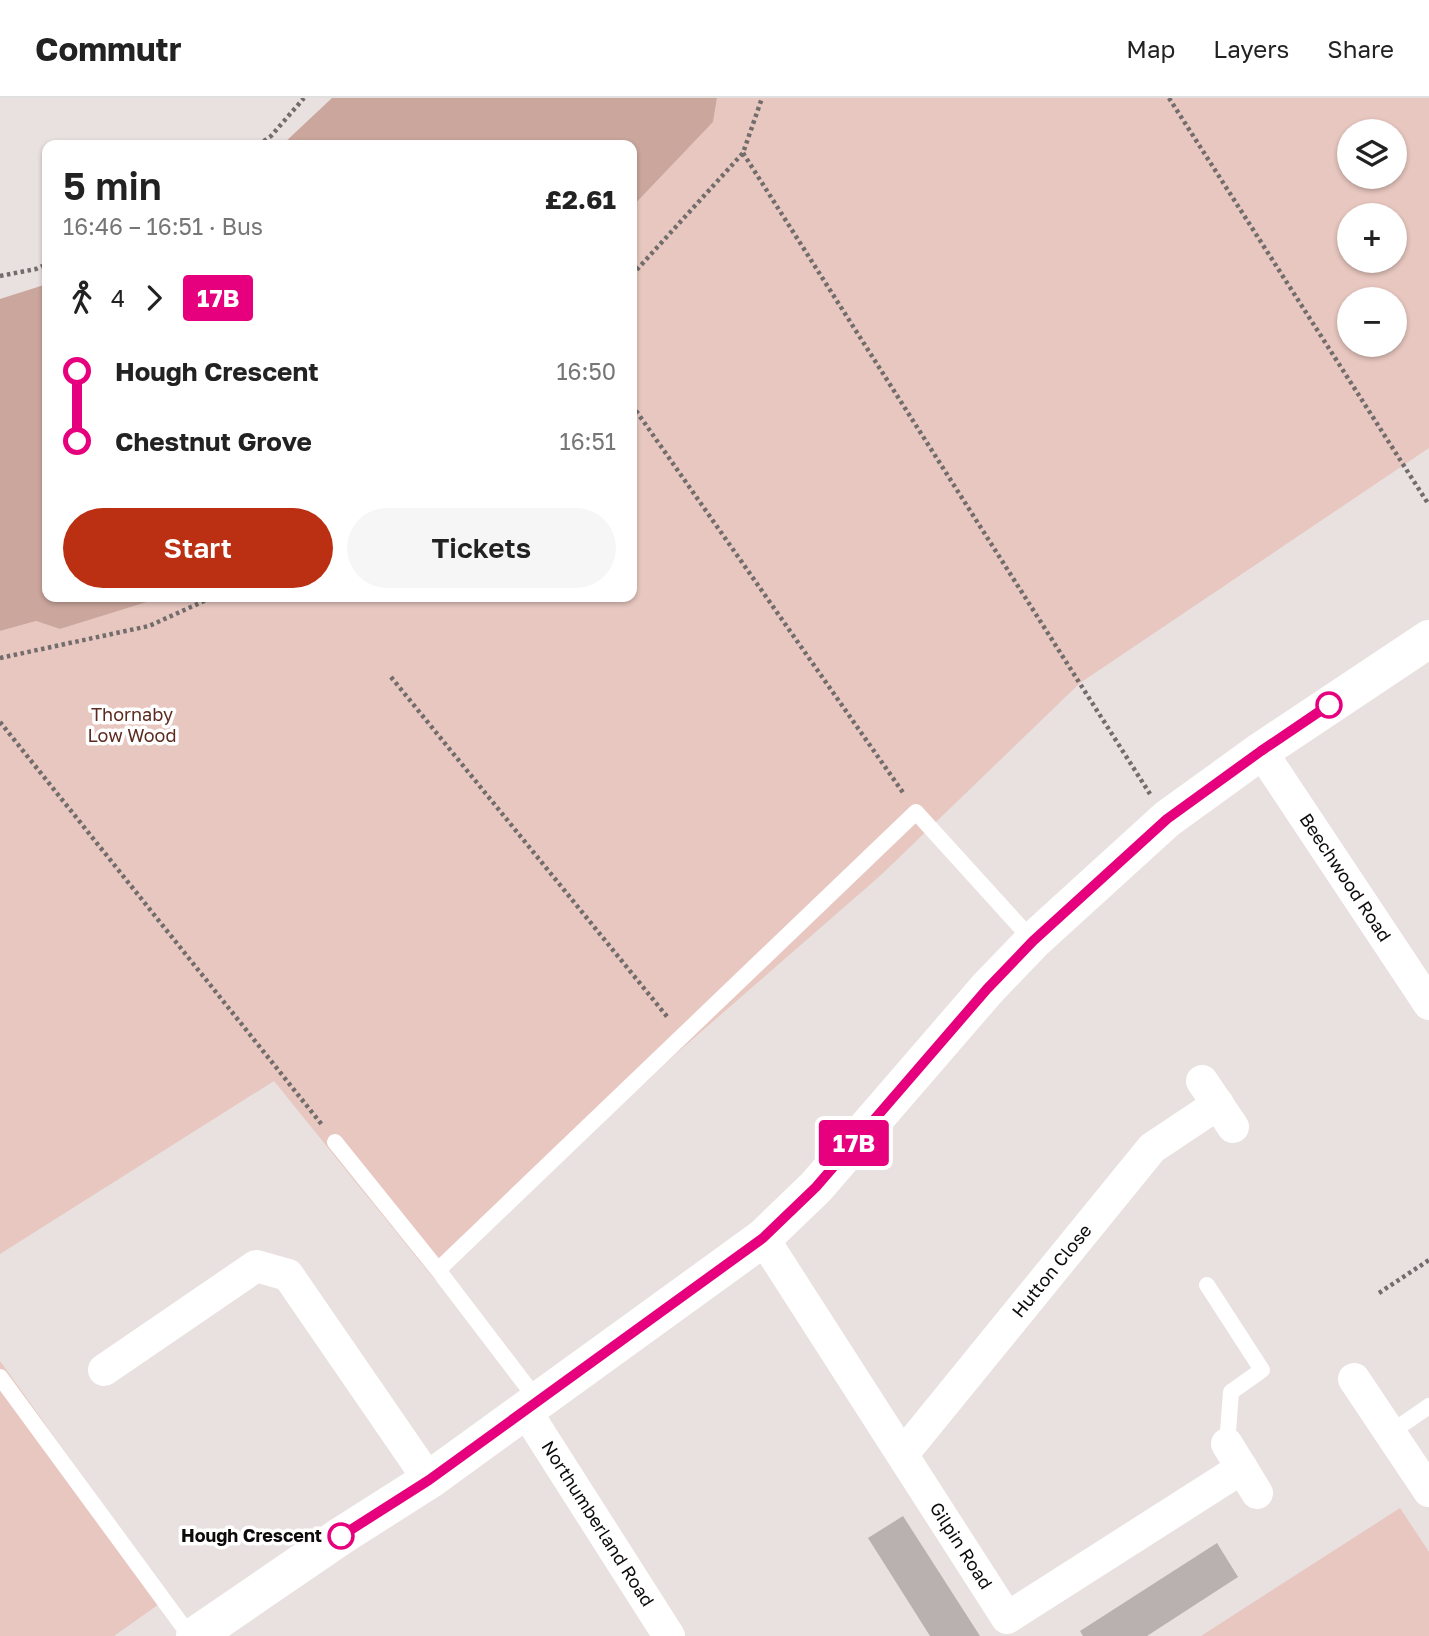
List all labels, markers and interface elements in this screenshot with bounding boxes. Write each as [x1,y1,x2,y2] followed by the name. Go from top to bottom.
[35,29,182,68] text: Commutr
[1126,34,1175,63] text: Map
[1213,34,1289,63] text: Layers
[1327,34,1394,63] text: Share
[1337,119,1407,357] map controls
[1337,119,1407,189] button: layers
[63,163,162,208] text: 5 min
[545,184,616,215] text: £2.61
[1337,203,1407,273] button: +
[63,212,263,240] text: 16:46 – 16:51 · Bus
[63,279,101,317] icon: walk
[135,279,173,317] icon: forward
[197,283,239,312] text: 17B
[111,284,125,312] text: 4
[1337,287,1407,357] button: −
[115,356,319,387] text: Hough Crescent
[556,357,616,385] text: 16:50
[115,426,312,457] text: Chestnut Grove
[560,427,616,455] text: 16:51
[63,508,333,588] button: Start
[347,508,616,588] button: Tickets
[1316,692,1342,718] unlabelled marker
[87,703,177,746] park label: Thornaby Low Wood
[1295,809,1396,945] street label: Beechwood Road
[814,1120,894,1166] line badge: 17B
[833,1128,875,1157] text: 17B
[1007,1219,1096,1321] street label: Hutton Close
[537,1436,659,1610] street label: Northumberland Road
[926,1498,998,1593] street label: Gilpin Road
[328,1523,354,1549] marker: Hough Crescent
[181,1524,322,1546] place label: Hough Crescent

